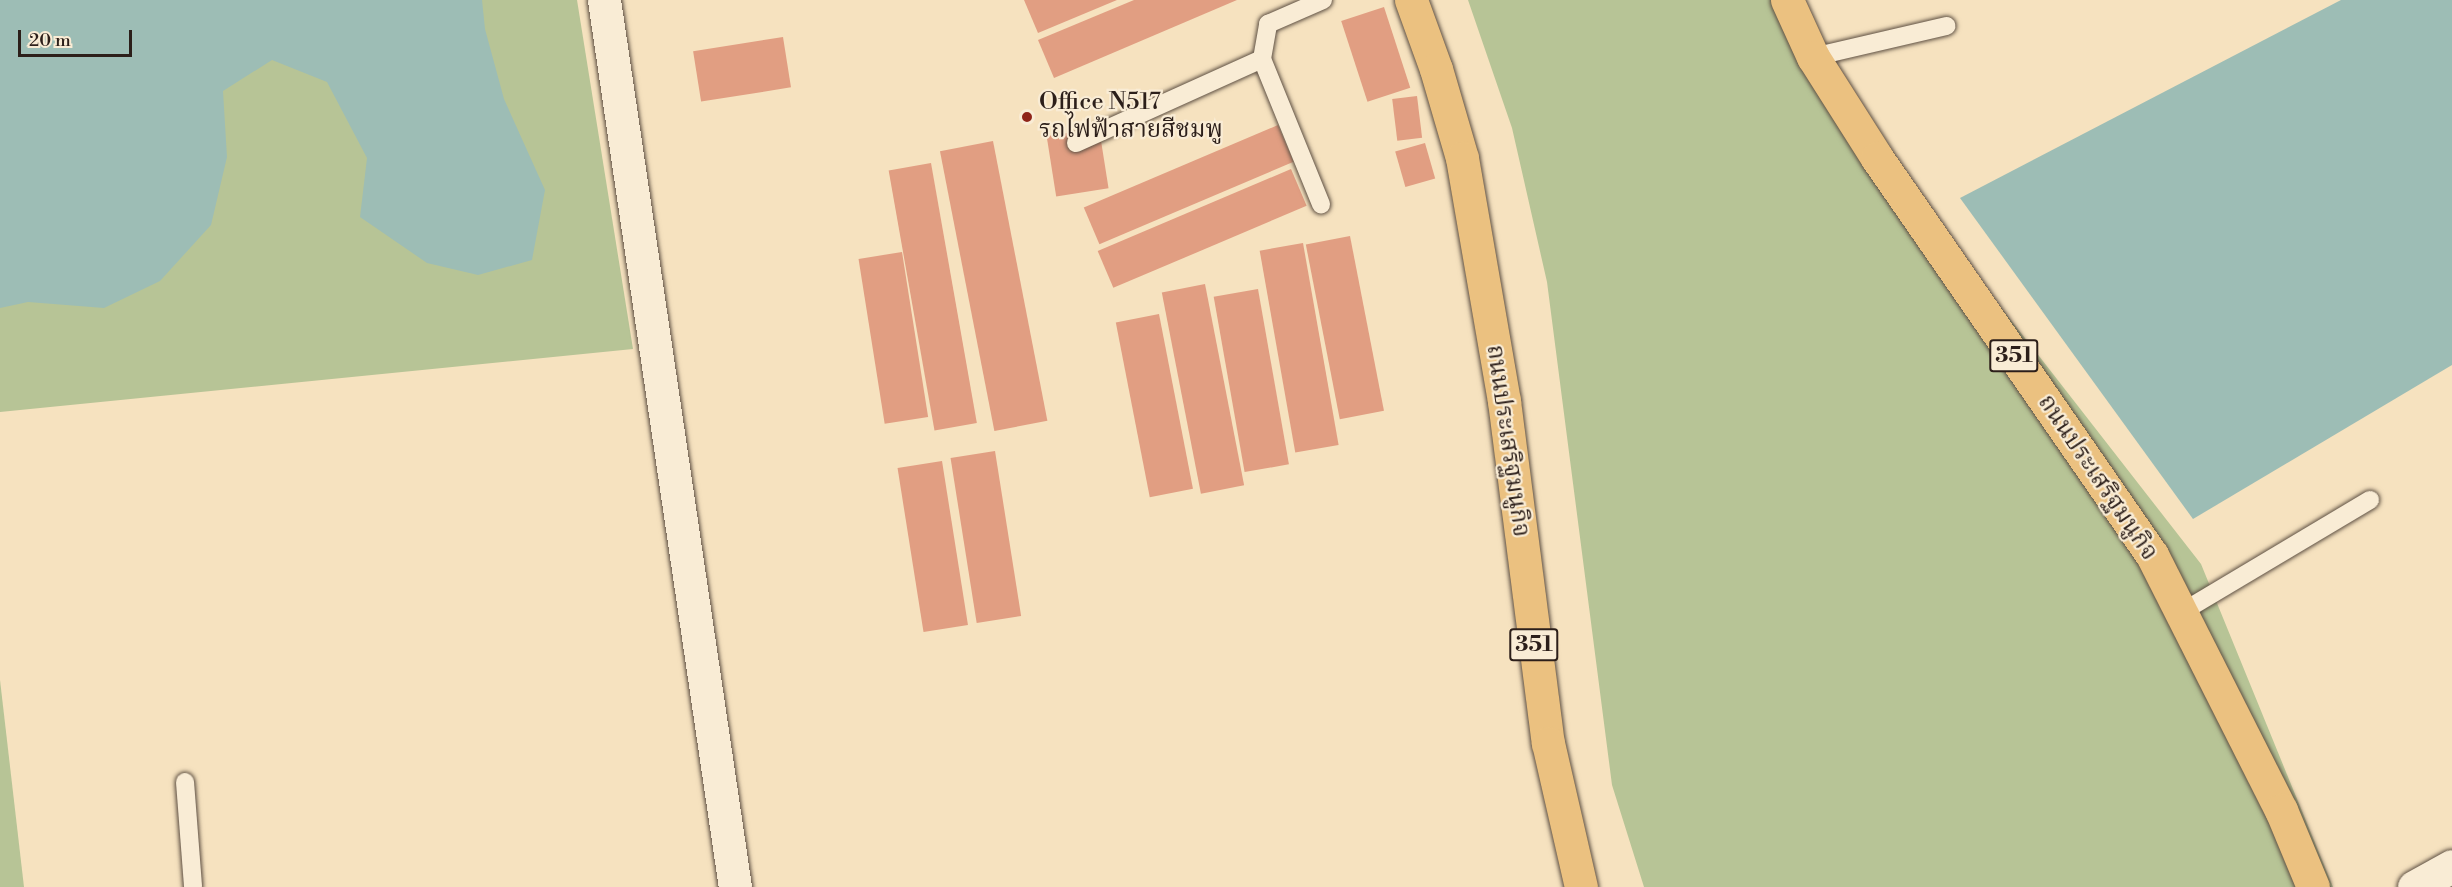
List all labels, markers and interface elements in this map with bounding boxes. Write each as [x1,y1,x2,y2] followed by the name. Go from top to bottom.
[21,18,135,56] scale bar
[29,29,71,52] text: 20 m
[1039,89,1223,145] place label: Office N517 รถไฟฟ้าสายสีชมพู
[1020,110,1034,124] marker: Office N517 รถไฟฟ้าสายสีชมพู
[1988,337,2040,375] road number: 351
[1479,343,1535,539] street label: ถนนประเสริฐมนูกิจ
[2031,390,2163,566] street label: ถนนประเสริฐมนูกิจ
[1508,626,1559,664] road number: 351

